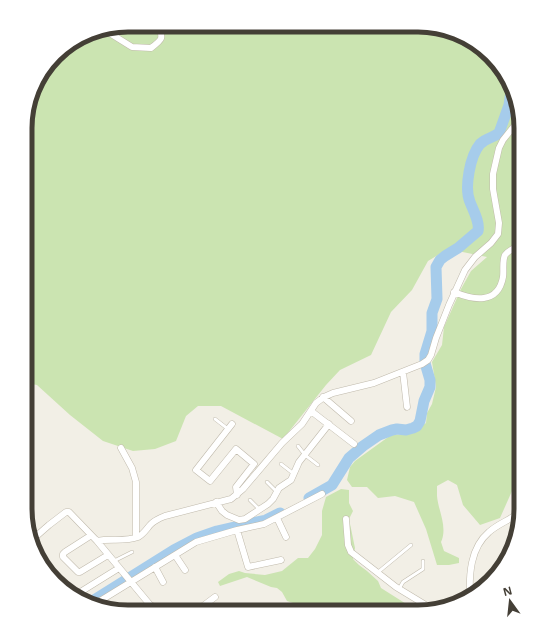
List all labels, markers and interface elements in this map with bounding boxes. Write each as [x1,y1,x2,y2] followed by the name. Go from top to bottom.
[490,581,530,621] north arrow
[501,582,514,599] text: N

